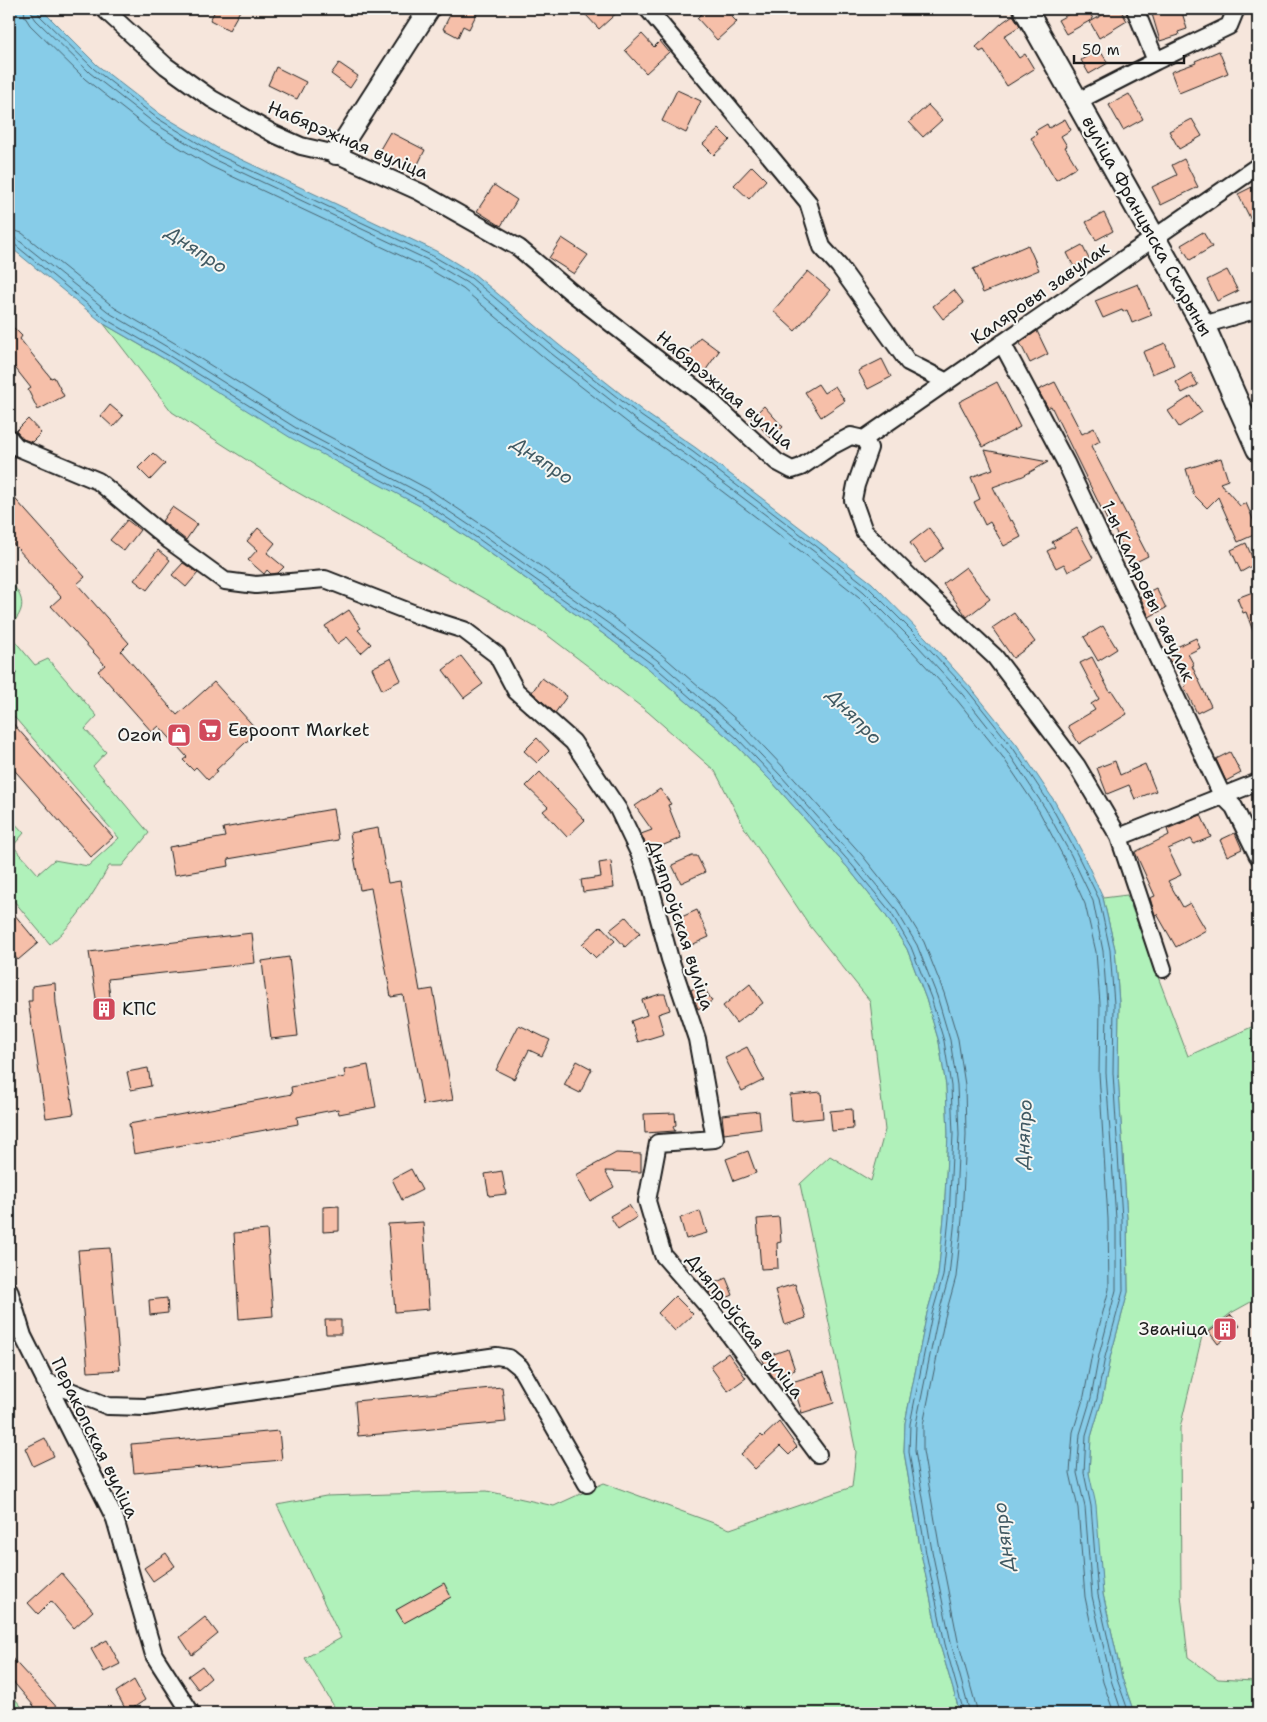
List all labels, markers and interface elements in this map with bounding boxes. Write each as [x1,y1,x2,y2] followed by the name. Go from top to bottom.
[1074,32,1184,64] scale bar
[1082,40,1120,60] text: 50 m
[264,95,432,185] street label: Набярэжная вуліца
[1076,111,1218,341] street label: вуліца Францыска Скарыны
[160,219,232,279] water label: Дняпро
[966,236,1114,350] street label: Каляровы завулак
[651,325,799,455] street label: Набярэжная вуліца
[506,430,578,490] water label: Дняпро
[1095,497,1201,686] street label: 1-ы Каляровы завулак
[821,682,888,750] water label: Дняпро
[197,717,223,743] supermarket icon: Евроопт Market
[228,718,370,742] place label: Евроопт Market
[166,722,192,748] shop icon: Ozon
[117,723,162,747] place label: Ozon
[642,837,720,1013] street label: Дняпроўская вуліца
[91,996,117,1022] building icon: КПС
[122,997,157,1021] place label: КПС
[1009,1099,1038,1170] water label: Дняпро
[681,1249,809,1403] street label: Дняпроўская вуліца
[1212,1316,1238,1342] building icon: Званіца
[1139,1317,1208,1341] place label: Званіца
[46,1354,144,1522] street label: Перакопская вуліца
[987,1501,1020,1574] water label: Дняпро

